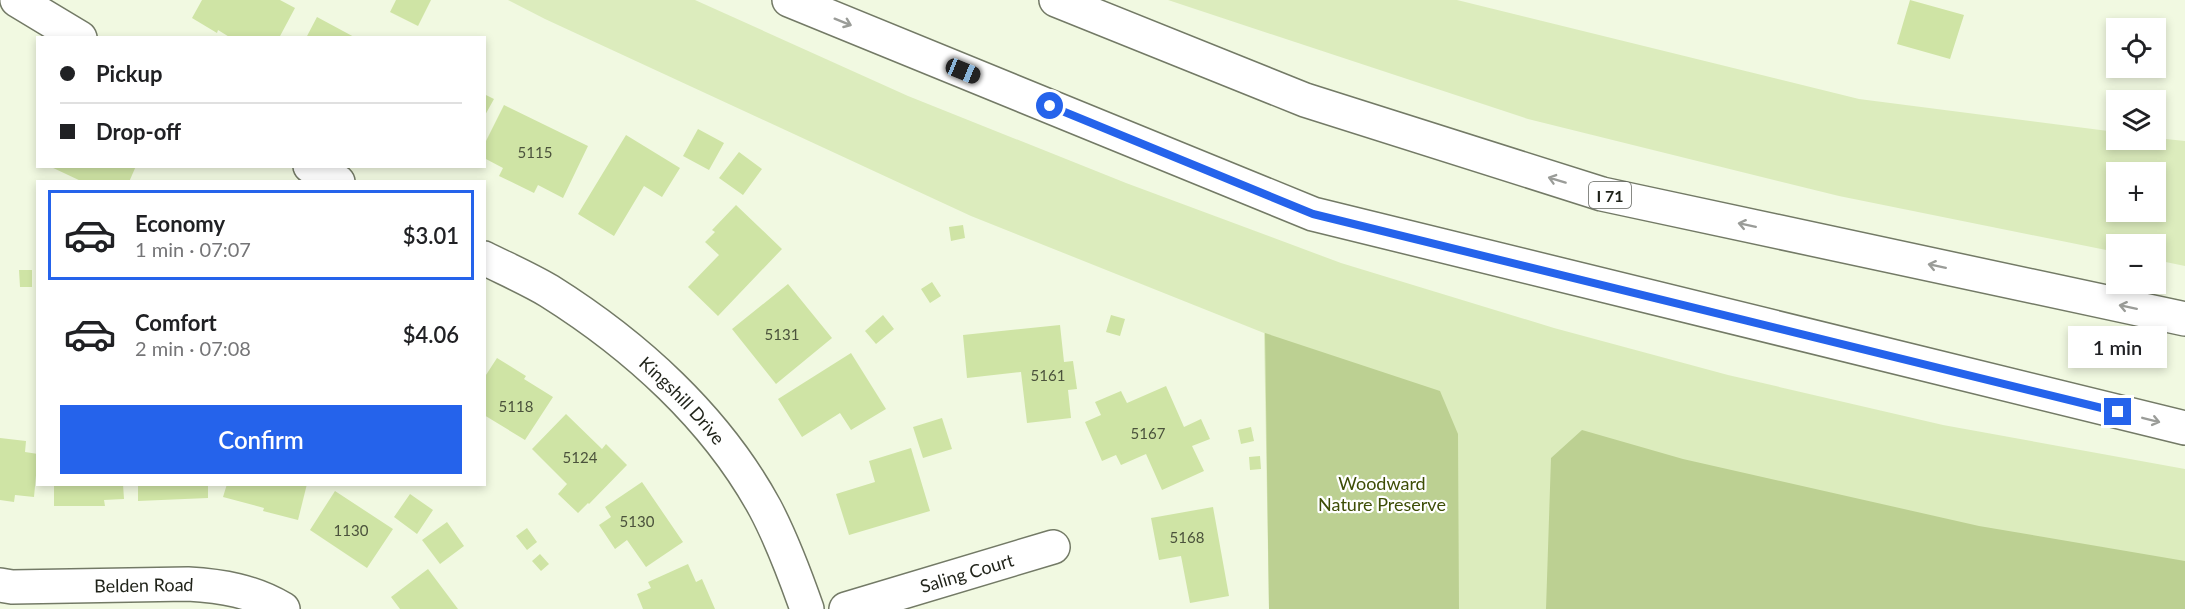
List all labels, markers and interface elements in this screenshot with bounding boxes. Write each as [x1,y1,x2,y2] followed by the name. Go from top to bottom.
[833,17,852,28] one-way arrow
[2106,18,2166,294] map controls
[2106,18,2166,78] button: locate
[943,56,983,86] car
[96,60,162,87] text: Pickup
[2106,90,2166,150] button: layers
[1036,92,1063,119] route start
[96,118,181,145] text: Drop-off
[518,143,552,161] house number: 5115
[2106,162,2166,222] button: +
[1548,173,1567,184] one-way arrow
[1589,182,1631,208] road number: I 71
[63,208,117,262] icon: car
[135,210,225,237] text: Economy
[1737,219,1757,230] one-way arrow
[403,222,459,249] text: $3.01
[2106,234,2166,294] button: −
[135,237,251,261] text: 1 min · 07:07
[1928,260,1947,271] one-way arrow
[2119,301,2138,312] one-way arrow
[63,307,117,361] icon: car
[135,309,217,336] text: Comfort
[403,321,459,348] text: $4.06
[765,325,799,343] house number: 5131
[2068,325,2168,367] callout: 1 min
[2093,335,2142,359] text: 1 min
[135,336,251,360] text: 2 min · 07:08
[635,352,730,449] street label: Kingshill Drive
[1031,366,1065,384] house number: 5161
[499,397,533,415] house number: 5118
[2104,398,2131,425] route end
[60,405,462,474] button: Confirm
[2142,415,2161,427] one-way arrow
[1131,424,1166,442] house number: 5167
[563,448,598,466] house number: 5124
[1318,472,1446,515] park label: Woodward Nature Preserve
[620,512,655,530] house number: 5130
[334,521,369,539] house number: 1130
[1170,528,1204,546] house number: 5168
[917,548,1017,597] street label: Saling Court
[94,573,194,597] street label: Belden Road

